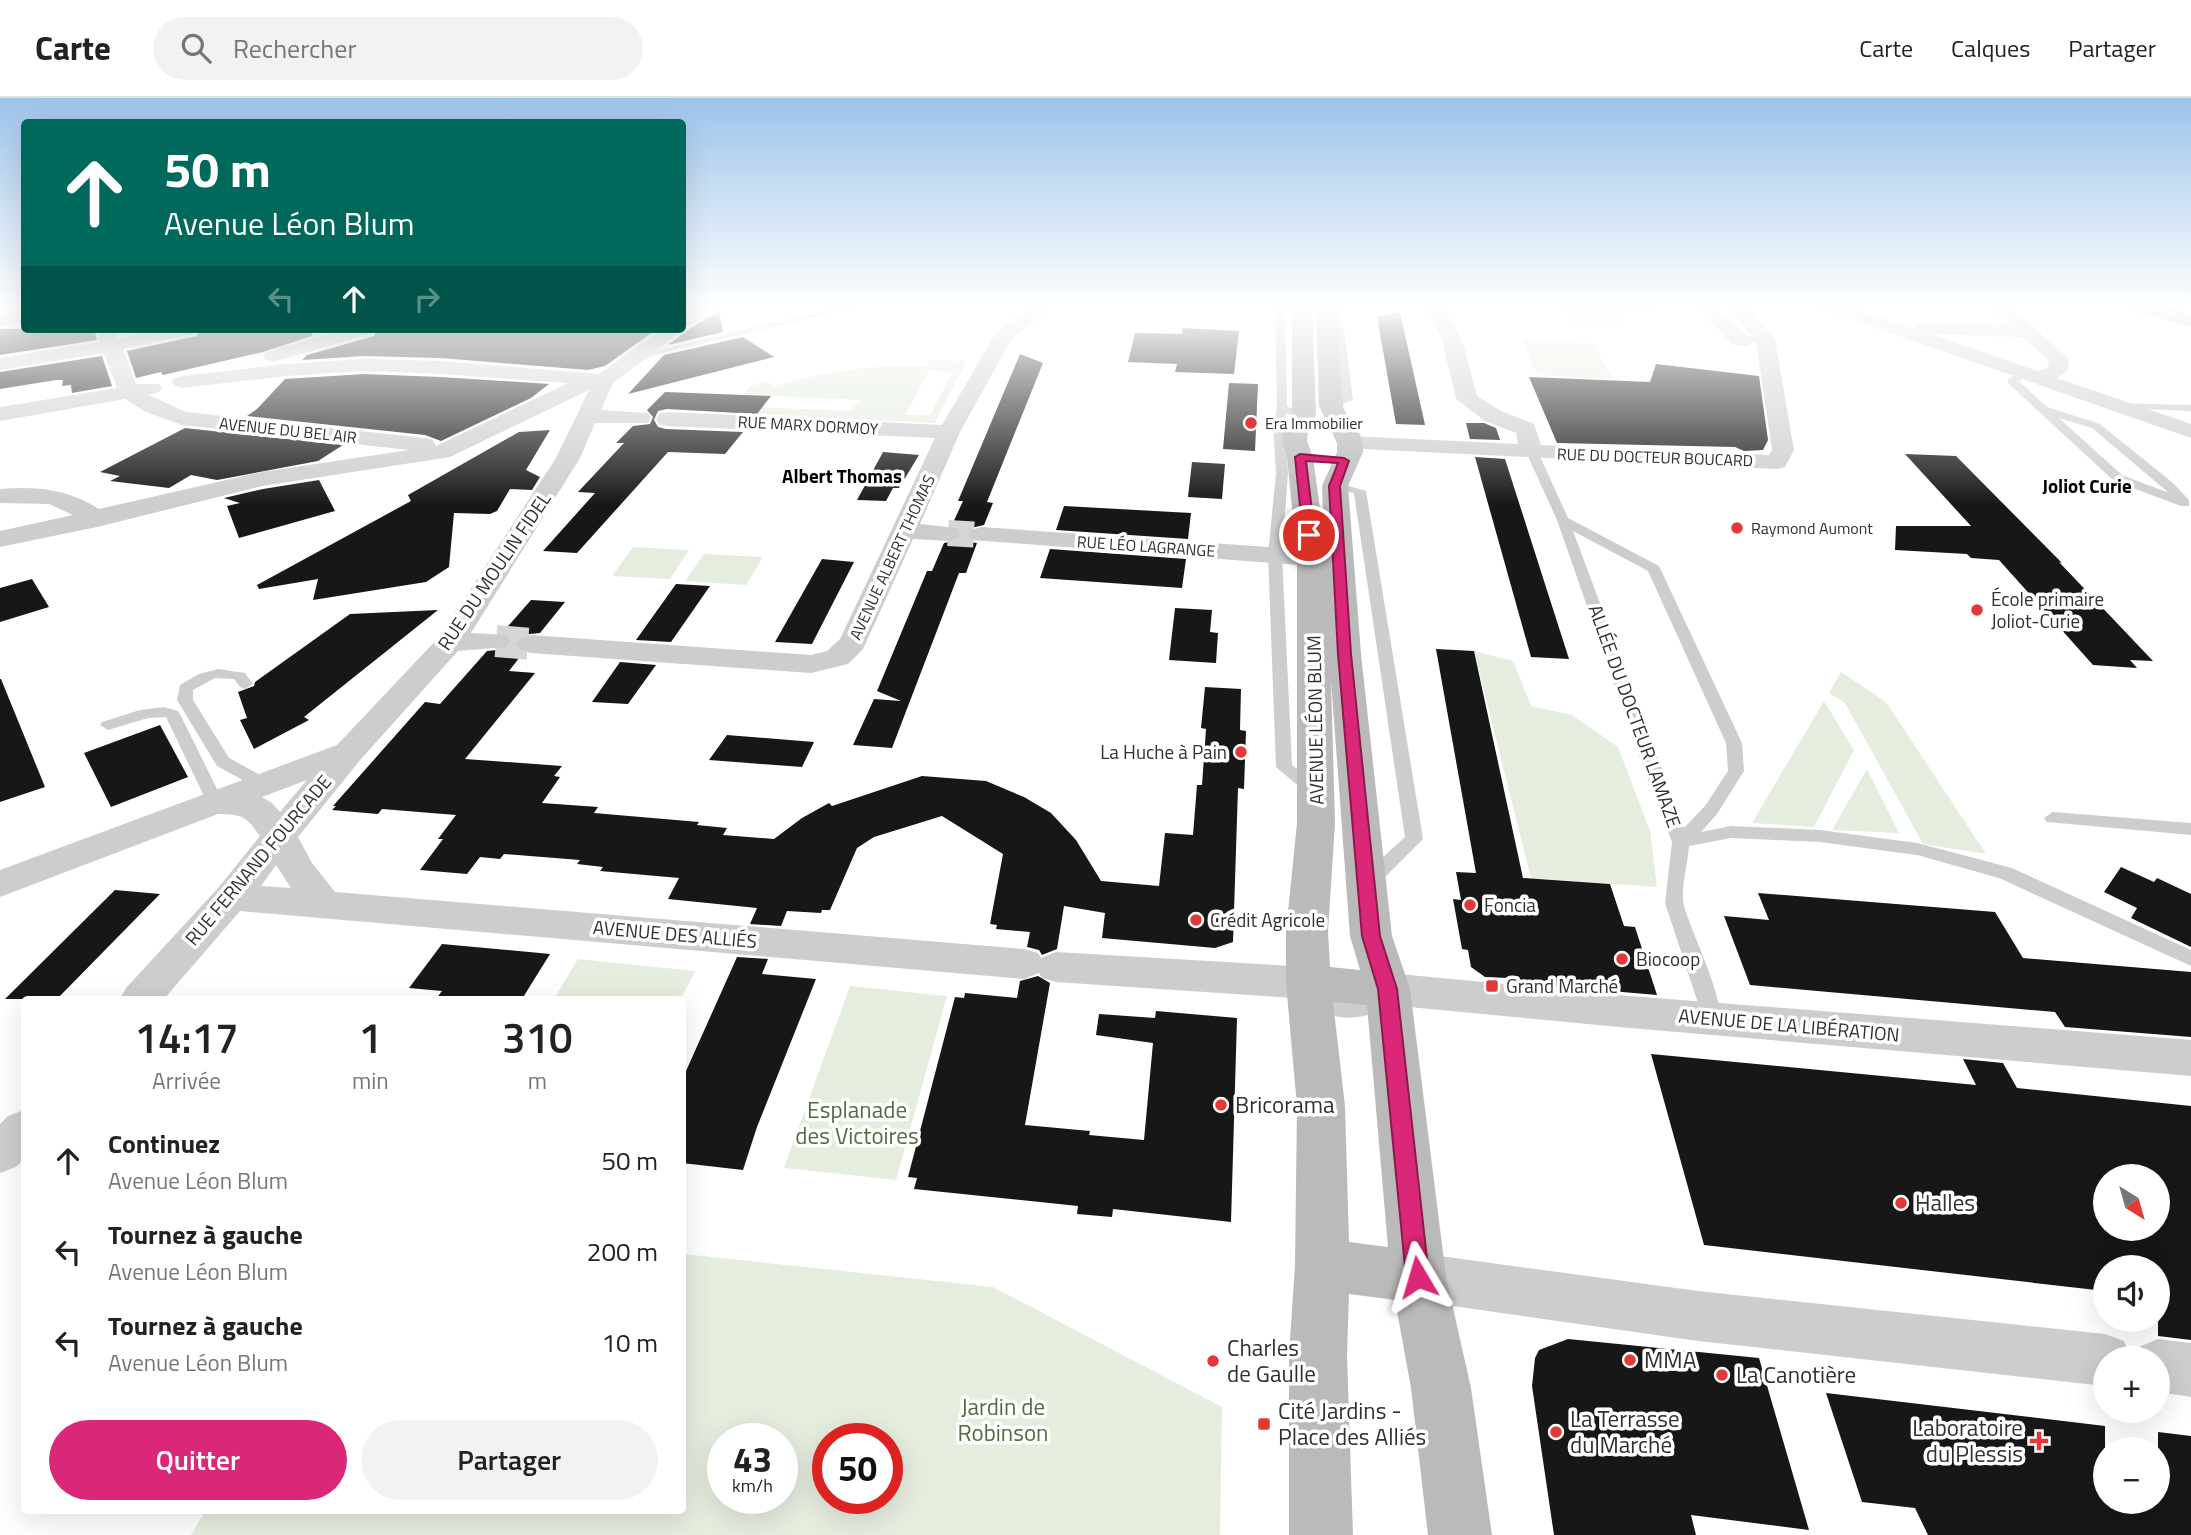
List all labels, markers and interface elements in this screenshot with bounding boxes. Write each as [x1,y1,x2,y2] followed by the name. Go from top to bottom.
[153,17,643,80] search box
[35,23,111,73] text: Carte
[177,29,215,67] icon: search
[233,29,356,68] text: Rechercher
[1859,30,1913,66] text: Carte
[1951,30,2030,66] text: Calques
[2068,30,2156,66] text: Partager
[164,131,271,206] text: 50 m
[49,147,140,238] icon: ahead
[164,199,414,247] text: Avenue Léon Blum
[262,280,300,318] icon: left
[335,280,373,318] icon: ahead
[408,280,446,318] icon: right
[737,409,879,441] street label: RUE MARX DORMOY
[218,411,358,449] street label: AVENUE DU BEL AIR
[1265,411,1363,435] place label: Era Immobilier
[1243,415,1259,431] marker: Era Immobilier
[1556,442,1754,472] street label: RUE DU DOCTEUR BOUCARD
[782,461,902,490] district label: Albert Thomas
[843,471,941,643] street label: AVENUE ALBERT THOMAS
[2042,471,2132,500] district label: Joliot Curie
[430,486,557,656] street label: RUE DU MOULIN FIDEL
[1279,505,1339,565] pin
[1290,516,1328,554] icon: arrive
[1751,516,1873,540] place label: Raymond Aumont
[1729,520,1745,536] marker: Raymond Aumont
[1076,529,1216,563] street label: RUE LÉO LAGRANGE
[1991,584,2104,635] place label: École primaire Joliot-Curie
[1582,600,1689,831] street label: ALLÉE DU DOCTEUR LAMAZE
[1969,602,1985,618] marker: École primaire Joliot-Curie
[1299,635,1330,805] street label: AVENUE LÉON BLUM
[1100,737,1227,766] place label: La Huche à Pain
[1233,744,1249,760] marker: La Huche à Pain
[177,768,338,951] street label: RUE FERNAND FOURCADE
[1484,890,1536,919] place label: Foncia
[1462,897,1478,913] marker: Foncia
[1210,905,1325,934] place label: Crédit Agricole
[592,912,758,955] street label: AVENUE DES ALLIÉS
[1188,912,1204,928] marker: Crédit Agricole
[1636,944,1700,973] place label: Biocoop
[1614,951,1630,967] marker: Biocoop
[1506,971,1618,1000] place label: Grand Marché
[1484,978,1500,994] marker: Grand Marché
[1677,1000,1901,1049] street label: AVENUE DE LA LIBÉRATION
[134,1005,239,1069] text: 14:17
[359,1005,382,1069] text: 1
[502,1005,573,1069] text: 310
[152,1063,221,1098] text: Arrivée
[352,1063,389,1098] text: min
[528,1063,547,1098] text: m
[1235,1087,1335,1122] place label: Bricorama
[795,1092,919,1153] park label: Esplanade des Victoires
[1213,1097,1229,1113] marker: Bricorama
[108,1124,220,1163] text: Continuez
[601,1141,658,1180] text: 50 m
[49,1142,87,1180] icon: ahead
[108,1163,288,1198] text: Avenue Léon Blum
[2093,1164,2170,1241] north arrow
[2093,1164,2170,1514] map controls
[1915,1185,1975,1220] place label: Halles
[1893,1195,1909,1211] marker: Halles
[108,1215,303,1254] text: Tournez à gauche
[587,1232,658,1271] text: 200 m
[49,1233,87,1271] icon: left
[1381,1240,1455,1314] position arrow
[108,1254,288,1289] text: Avenue Léon Blum
[2093,1255,2170,1332] button: sound
[108,1306,303,1345] text: Tournez à gauche
[601,1323,658,1362] text: 10 m
[49,1324,87,1362] icon: left
[1227,1330,1316,1391] place label: Charles de Gaulle
[1644,1342,1697,1377] place label: MMA
[108,1345,288,1380] text: Avenue Léon Blum
[2093,1346,2170,1423] button: +
[1622,1352,1638,1368] marker: MMA
[1205,1353,1221,1369] marker: Charles de Gaulle
[1736,1357,1856,1392] place label: La Canotière
[1714,1367,1730,1383] marker: La Canotière
[958,1389,1048,1450] park label: Jardin de Robinson
[1278,1393,1426,1454] place label: Cité Jardins - Place des Alliés
[1570,1401,1680,1462] place label: La Terrasse du Marché
[1912,1410,2023,1471] place label: Laboratoire du Plessis
[1256,1416,1272,1432] marker: Cité Jardins - Place des Alliés
[49,1420,347,1500] button: Quitter
[361,1420,658,1500] button: Partager
[812,1423,903,1514] speed limit sign: 50
[1548,1424,1564,1440] marker: La Terrasse du Marché
[2029,1431,2049,1451] marker: Laboratoire du Plessis
[733,1432,772,1486] text: 43
[2093,1437,2170,1514] button: −
[732,1472,773,1499] text: km/h

